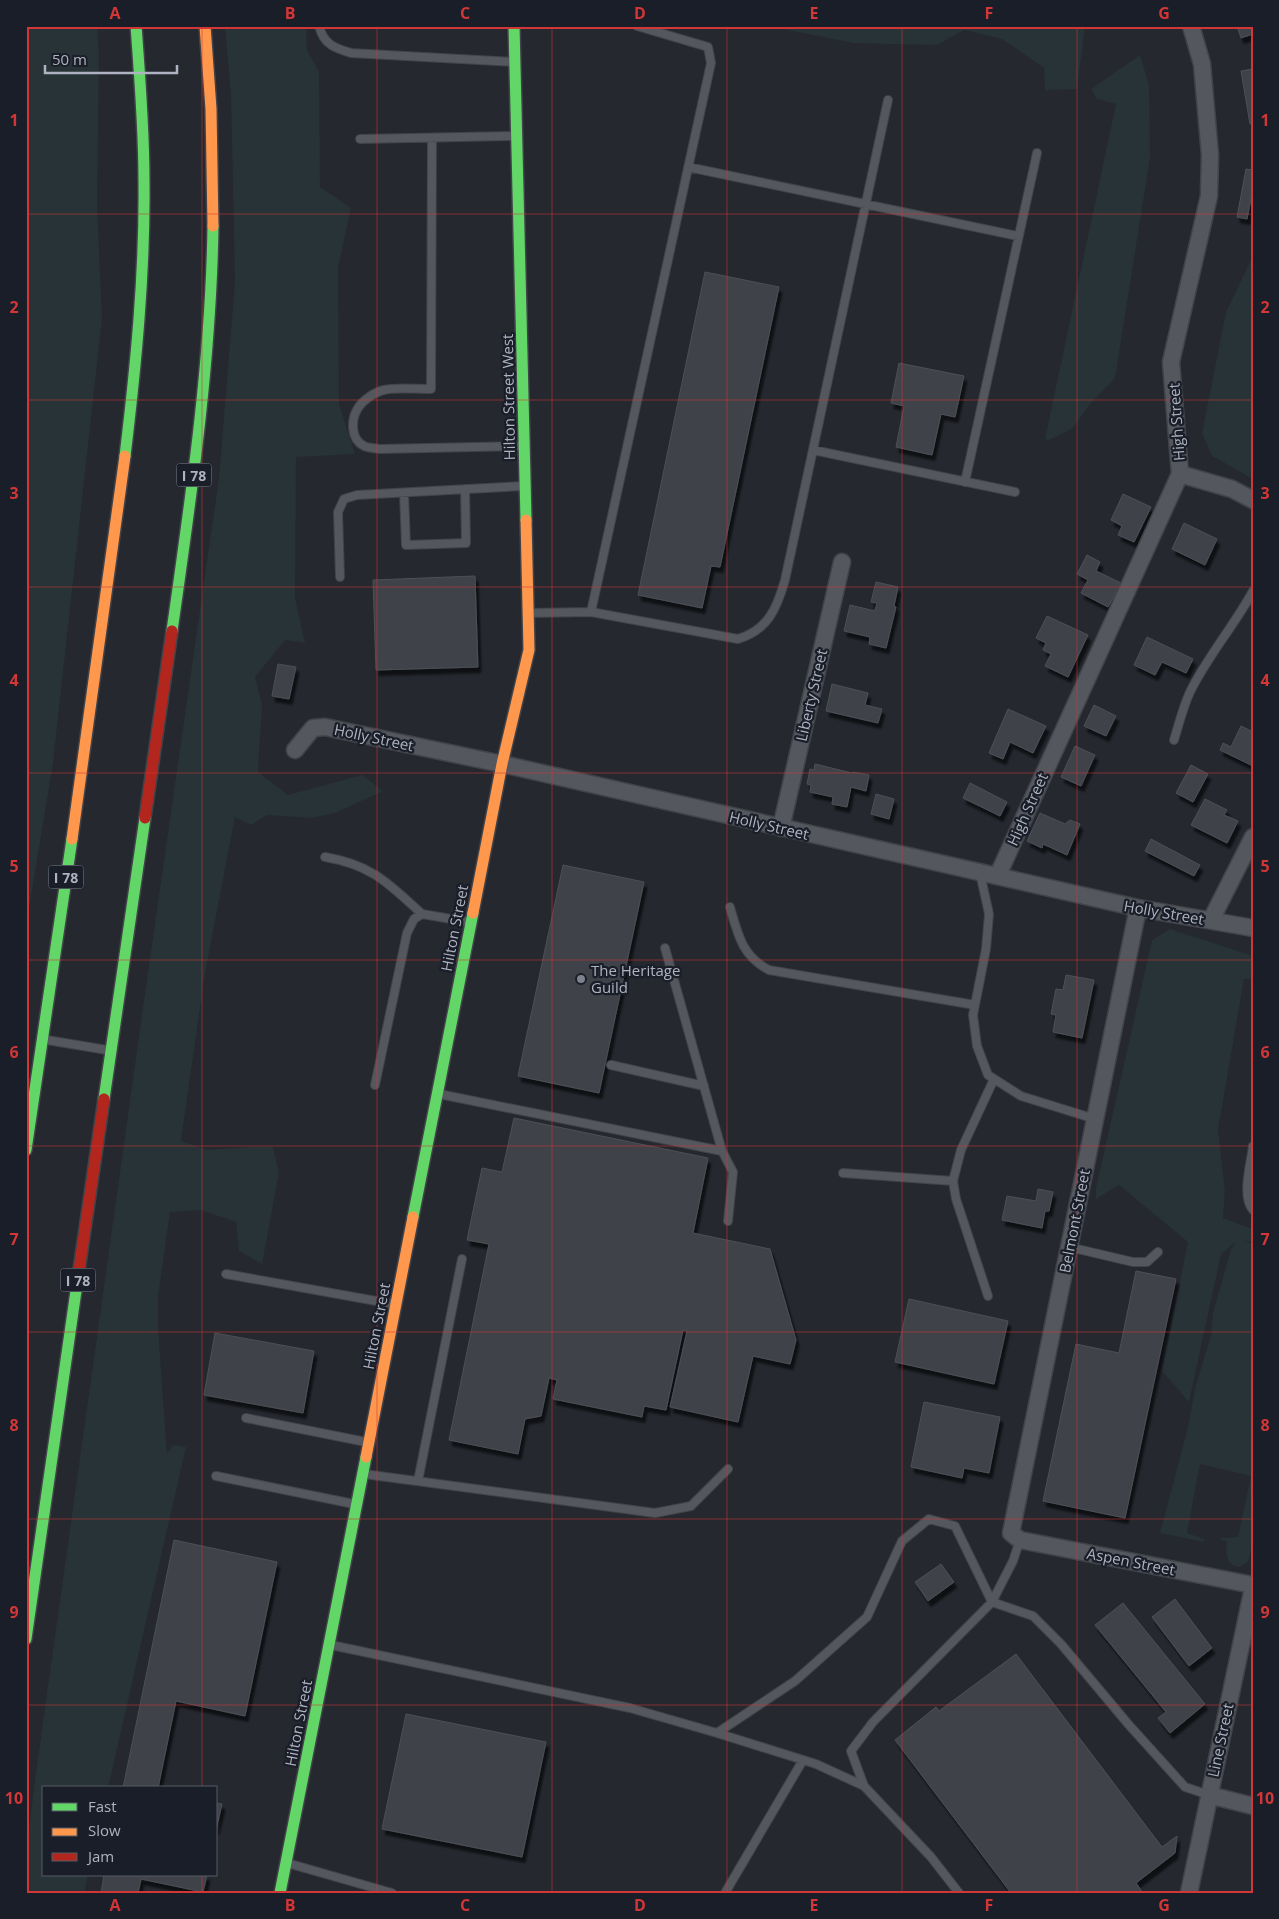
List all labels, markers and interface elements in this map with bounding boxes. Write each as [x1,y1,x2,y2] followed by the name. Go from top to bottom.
[109,2,121,24] text: A
[285,2,295,24] text: B
[460,2,470,24] text: C
[634,2,646,24] text: D
[810,2,819,24] text: E
[985,2,993,24] text: F
[1158,2,1170,24] text: G
[45,42,178,74] scale bar
[52,49,87,69] text: 50 m
[9,109,19,131] text: 1
[1260,109,1270,131] text: 1
[9,296,19,318] text: 2
[1260,296,1270,318] text: 2
[497,333,519,461] street label: Hilton Street West
[1163,382,1189,462] street label: High Street
[176,464,212,486] road number: I 78
[9,482,19,504] text: 3
[1260,482,1270,504] text: 3
[791,647,831,743] street label: Liberty Street
[9,669,19,691] text: 4
[1260,669,1270,691] text: 4
[332,719,416,755] street label: Holly Street
[1002,769,1052,849] street label: High Street
[727,806,811,844] street label: Holly Street
[9,855,19,877] text: 5
[1260,855,1270,877] text: 5
[48,866,84,889] road number: I 78
[436,883,472,973] street label: Hilton Street
[1122,895,1206,929] street label: Holly Street
[591,960,680,997] place label: The Heritage Guild
[575,973,587,985] marker: The Heritage Guild
[9,1041,19,1063] text: 6
[1260,1041,1270,1063] text: 6
[1054,1167,1094,1275] street label: Belmont Street
[9,1228,19,1250] text: 7
[1260,1228,1270,1250] text: 7
[60,1268,96,1292] road number: I 78
[358,1281,394,1371] street label: Hilton Street
[9,1414,19,1436] text: 8
[1260,1414,1270,1436] text: 8
[1085,1543,1177,1579] street label: Aspen Street
[9,1601,19,1623] text: 9
[1260,1601,1270,1623] text: 9
[280,1678,316,1768] street label: Hilton Street
[1202,1701,1238,1779] street label: Line Street
[42,1786,218,1876] legend
[5,1787,23,1809] text: 10
[1256,1787,1274,1809] text: 10
[88,1796,117,1816] text: Fast
[88,1820,121,1840] text: Slow
[86,1846,114,1866] text: Jam
[109,1894,121,1916] text: A
[285,1894,295,1916] text: B
[460,1894,470,1916] text: C
[634,1894,646,1916] text: D
[810,1894,819,1916] text: E
[985,1894,993,1916] text: F
[1158,1894,1170,1916] text: G

